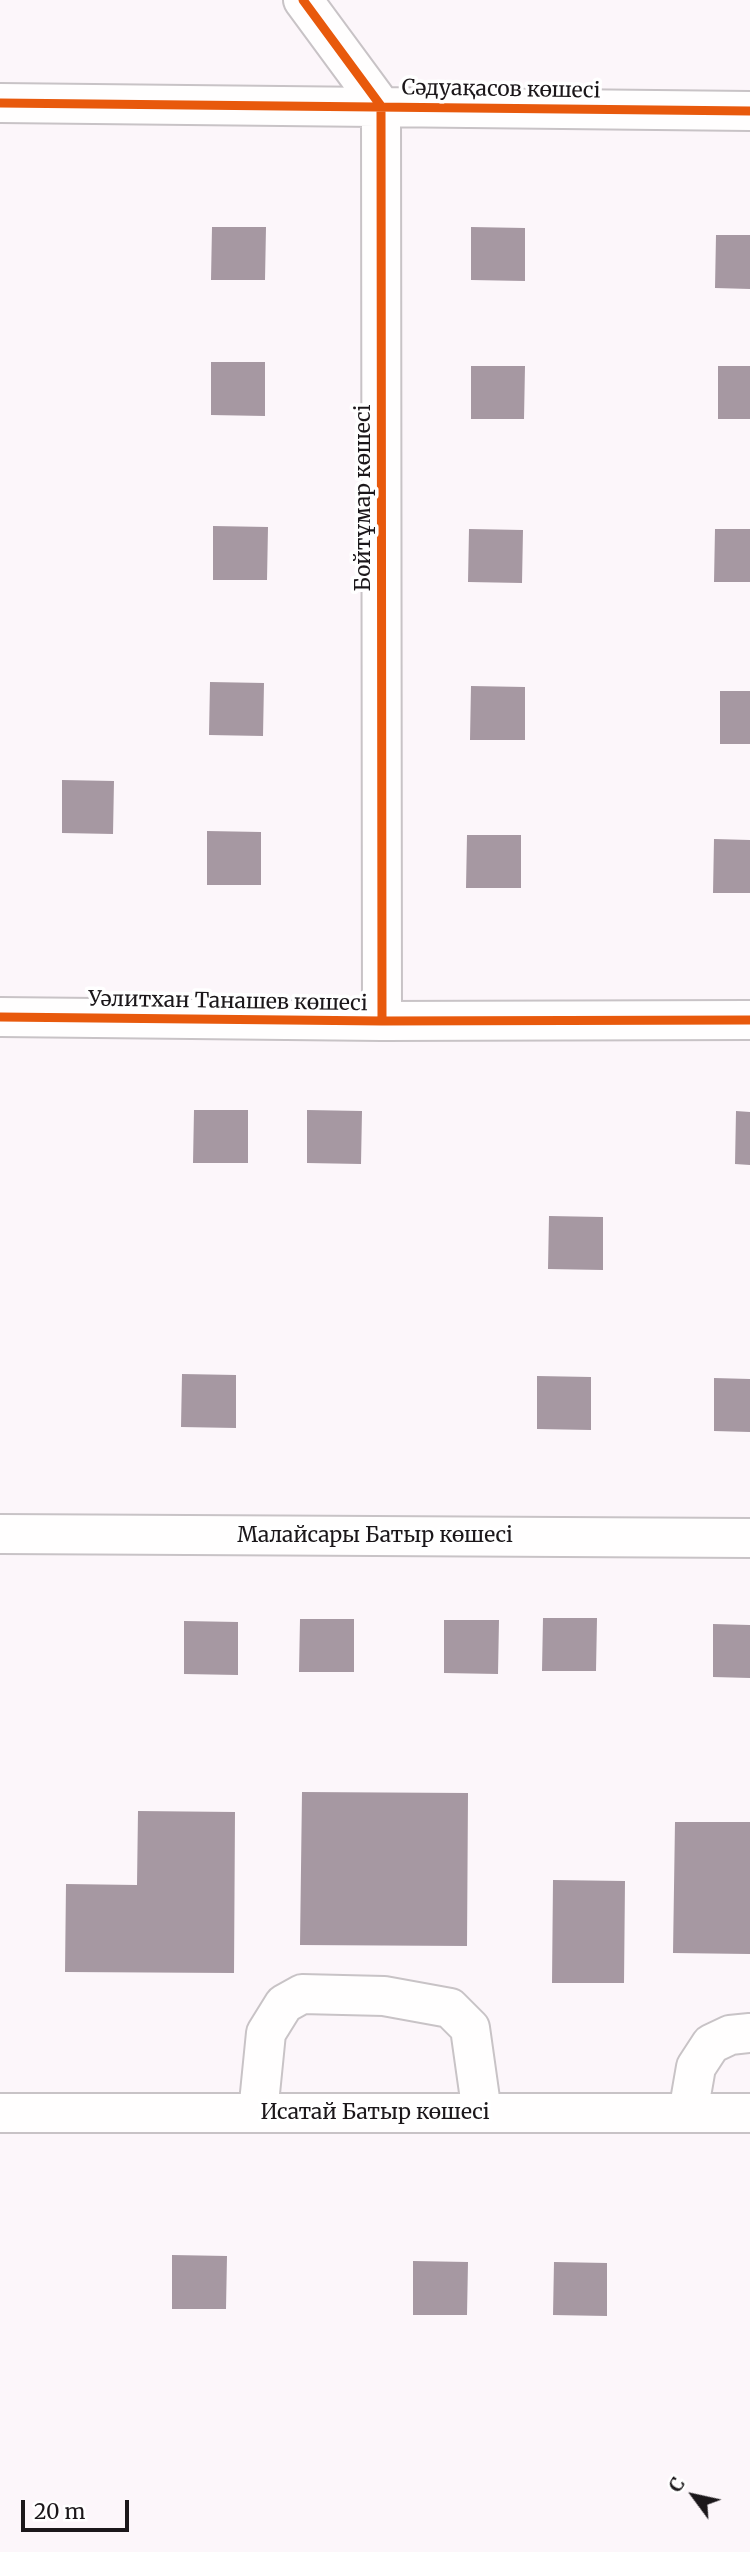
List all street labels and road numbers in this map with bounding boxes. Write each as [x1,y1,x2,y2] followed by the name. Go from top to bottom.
[401,76,601,104] street label: Сәдуақасов көшесі
[351,405,377,591] street label: Бойтұмар көшесі
[88,987,368,1017] street label: Уәлитхан Танашев көшесі
[237,1523,513,1549] street label: Малайсары Батыр көшесі
[260,2100,490,2126] street label: Исатай Батыр көшесі

